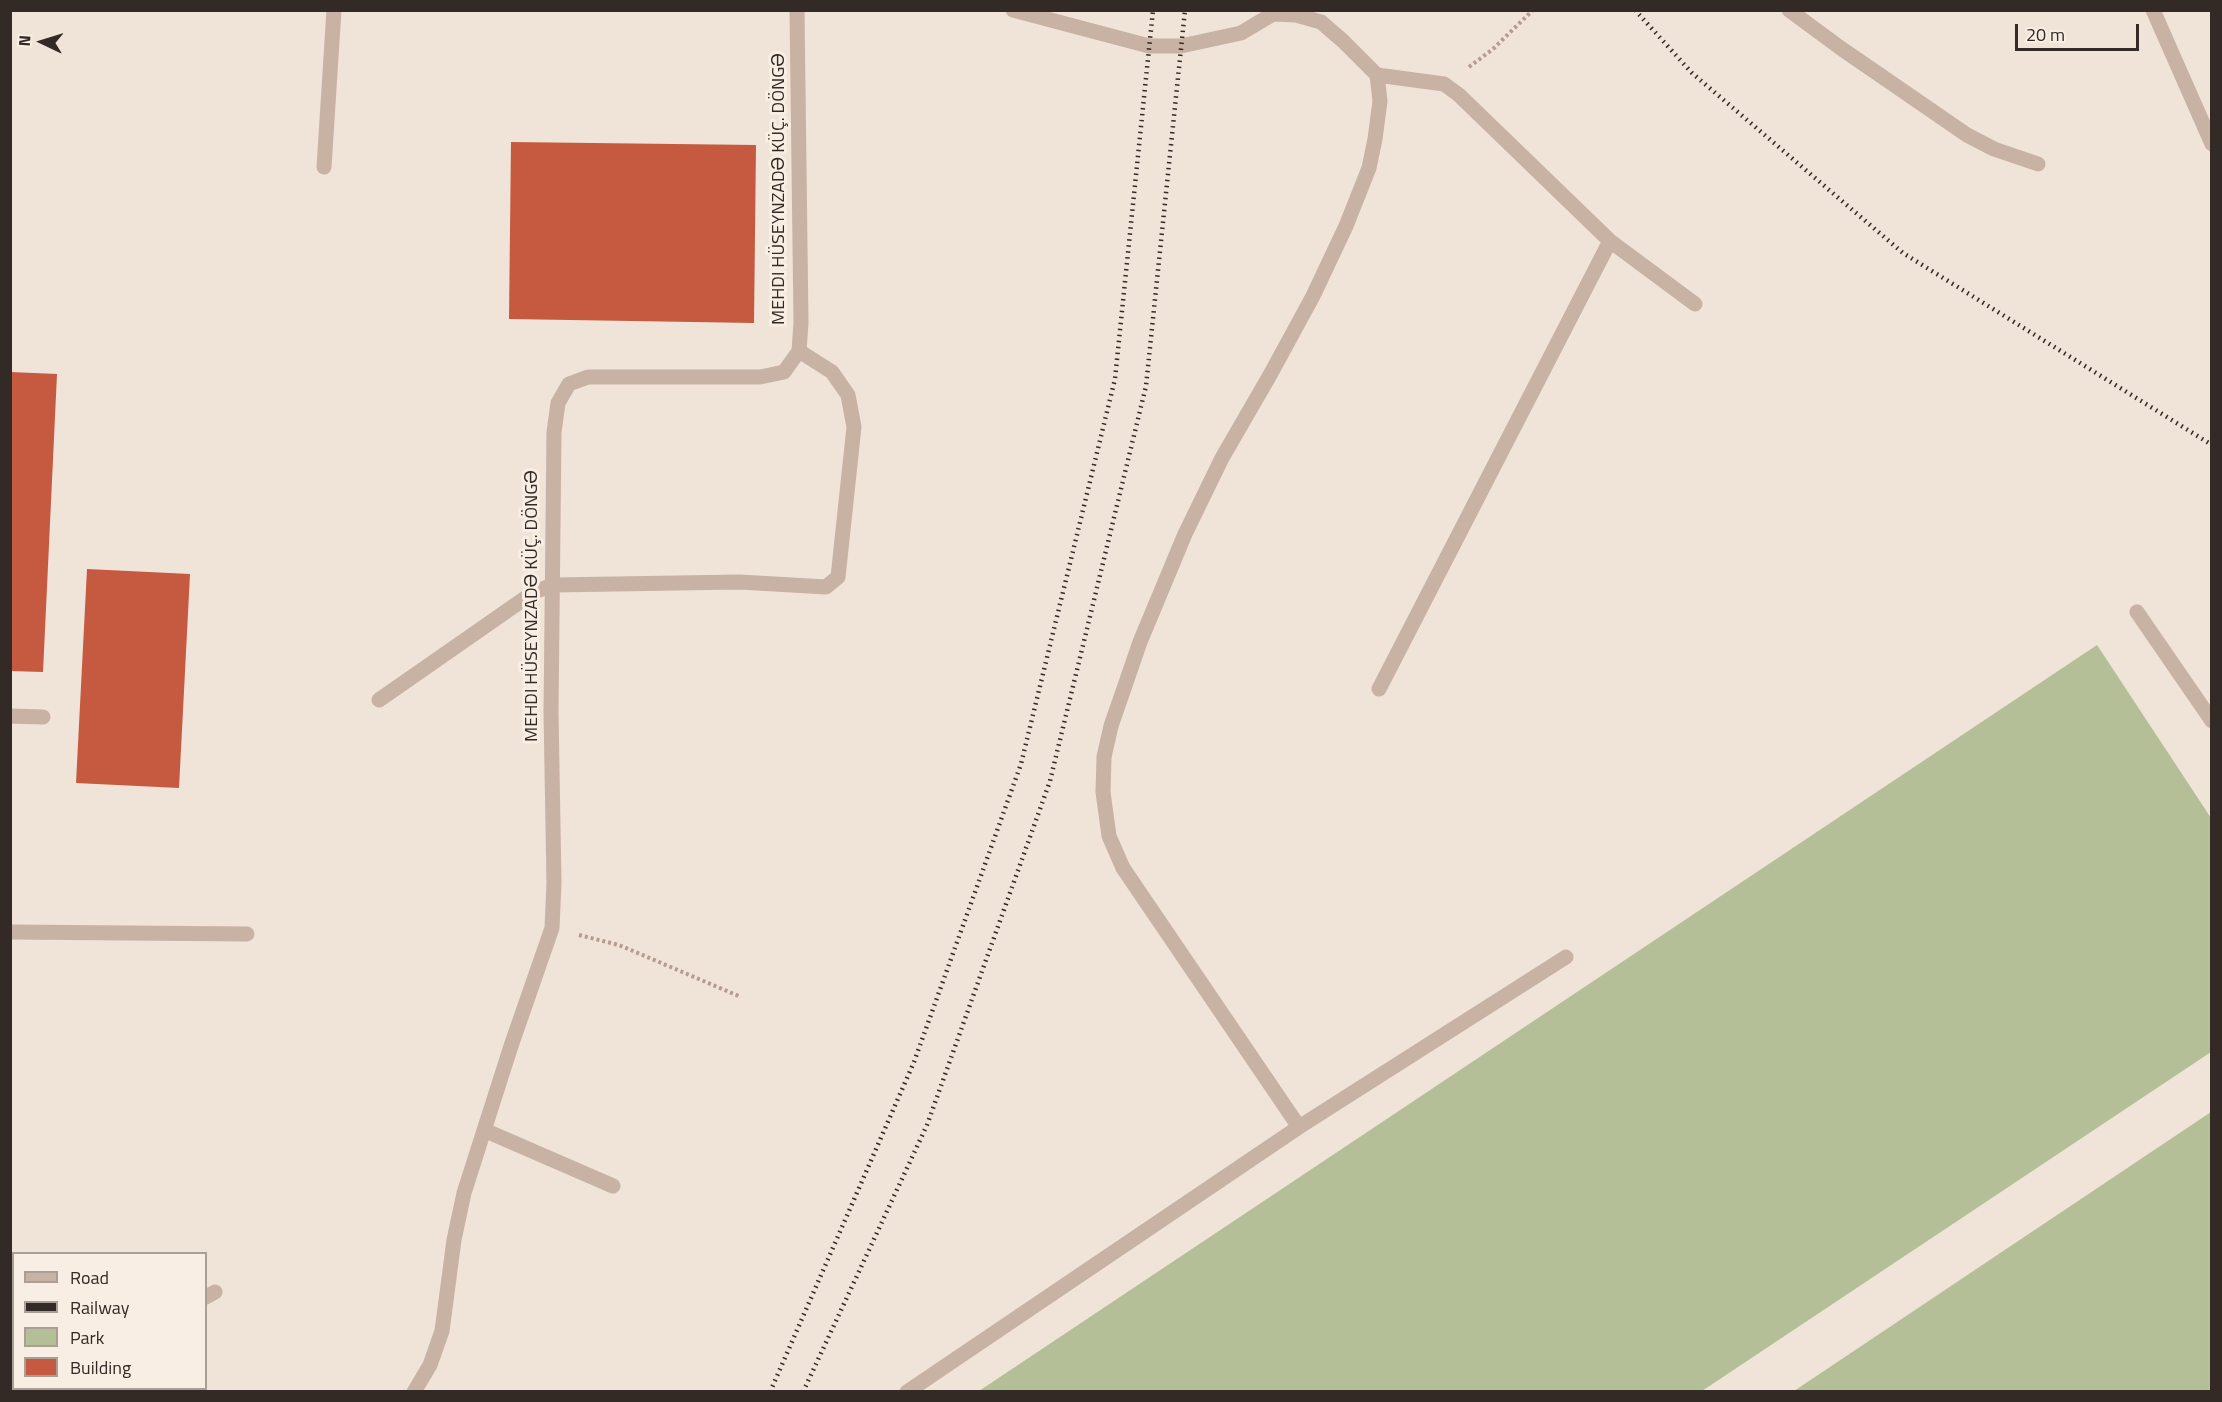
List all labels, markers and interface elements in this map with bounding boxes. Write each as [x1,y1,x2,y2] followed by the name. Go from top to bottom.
[12,12,72,72] north arrow
[2018,12,2142,50] scale bar
[2026,21,2065,48] text: 20 m
[12,34,36,47] text: N
[769,53,791,325] street label: MEHDI HÜSEYNZADƏ KÜÇ. DÖNGƏ
[522,470,544,742] street label: MEHDI HÜSEYNZADƏ KÜÇ. DÖNGƏ
[12,1252,207,1390] legend
[70,1264,109,1291] text: Road
[70,1294,129,1321] text: Railway
[70,1324,104,1351] text: Park
[70,1354,131,1381] text: Building

